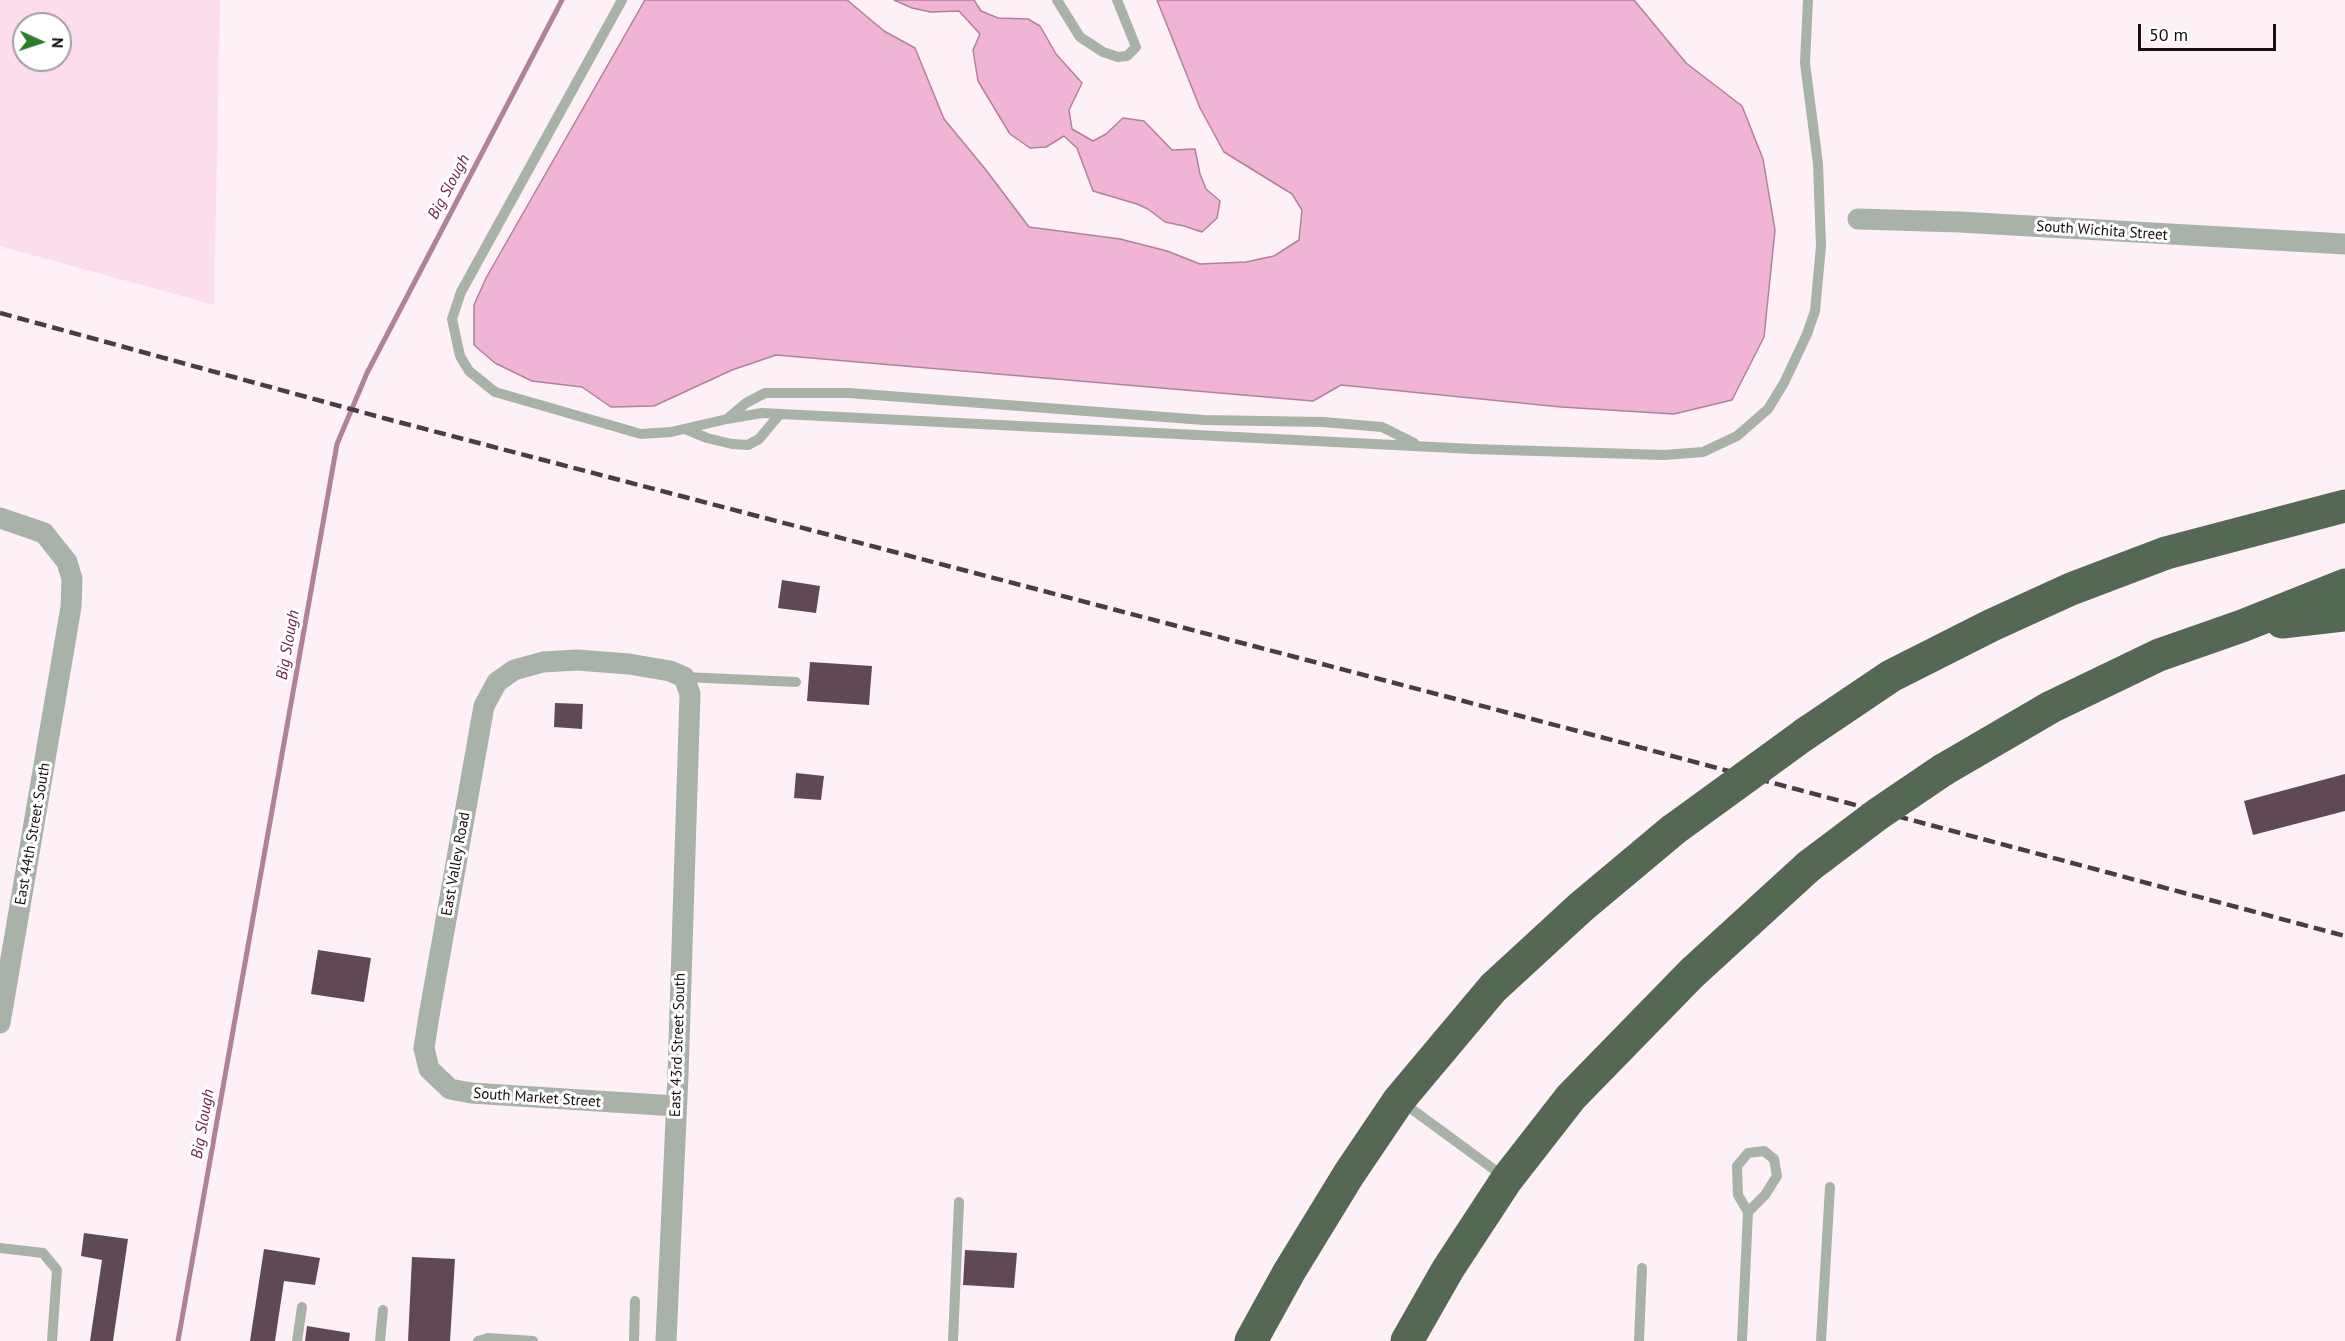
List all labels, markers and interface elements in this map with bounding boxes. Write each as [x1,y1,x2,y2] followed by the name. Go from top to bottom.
[12,12,72,72] north arrow
[2141,12,2279,50] scale bar
[2149,23,2188,46] text: 50 m
[48,37,68,49] text: N
[424,151,474,223] water label: Big Slough
[2036,217,2168,245] street label: South Wichita Street
[272,609,304,681] water label: Big Slough
[12,761,54,907] street label: East 44th Street South
[438,811,474,917] street label: East Valley Road
[666,973,690,1117] street label: East 43rd Street South
[473,1085,601,1111] street label: South Market Street
[187,1088,219,1160] water label: Big Slough

